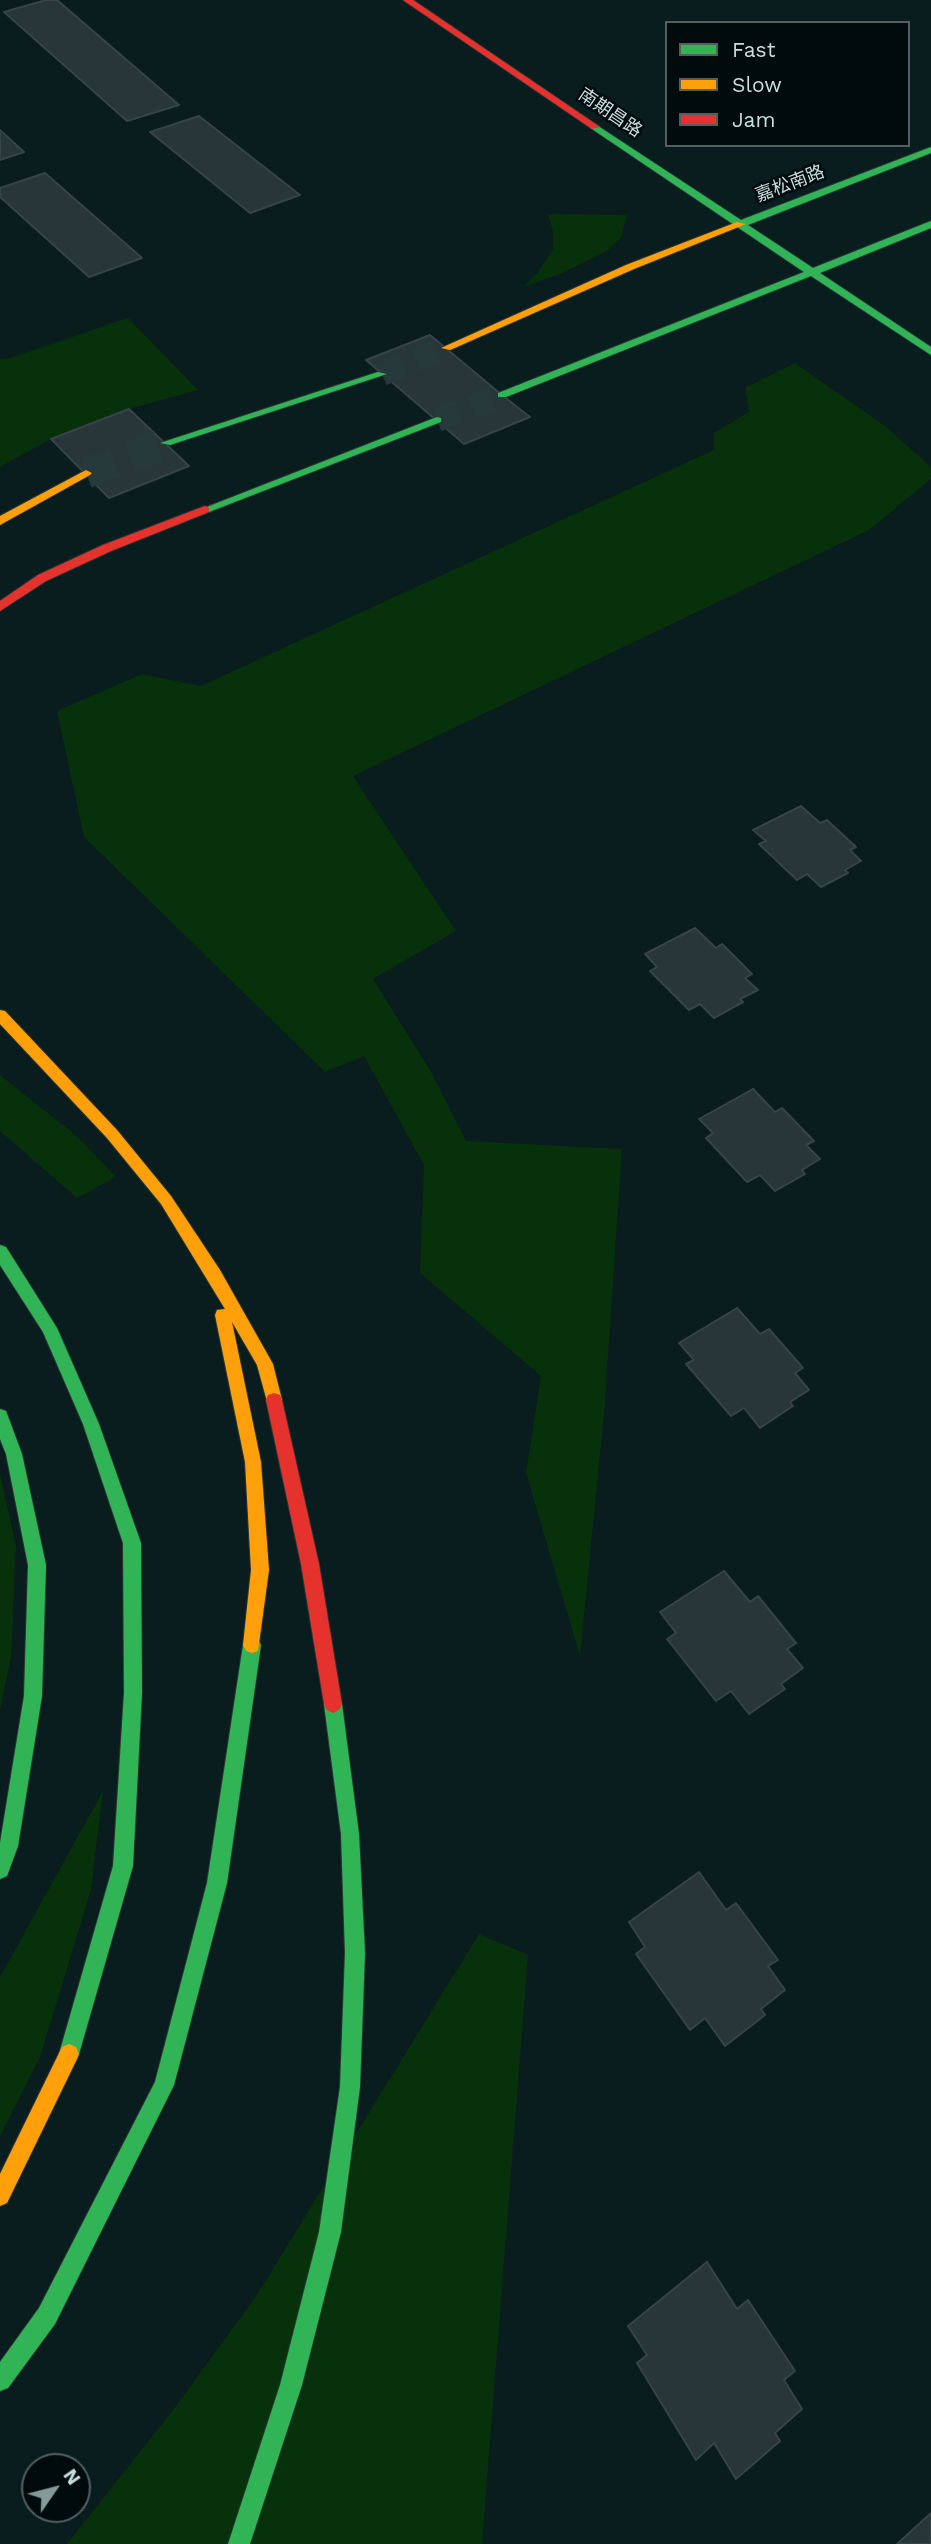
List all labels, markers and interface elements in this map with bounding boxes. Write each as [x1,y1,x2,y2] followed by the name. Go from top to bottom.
[665,21,910,147] legend
[732,37,776,62] text: Fast
[732,72,782,97] text: Slow
[574,84,646,142] street label: 南期昌路
[732,107,775,132] text: Jam
[753,161,827,207] street label: 嘉松南路
[21,2453,91,2523] north arrow
[59,2464,85,2489] text: N

